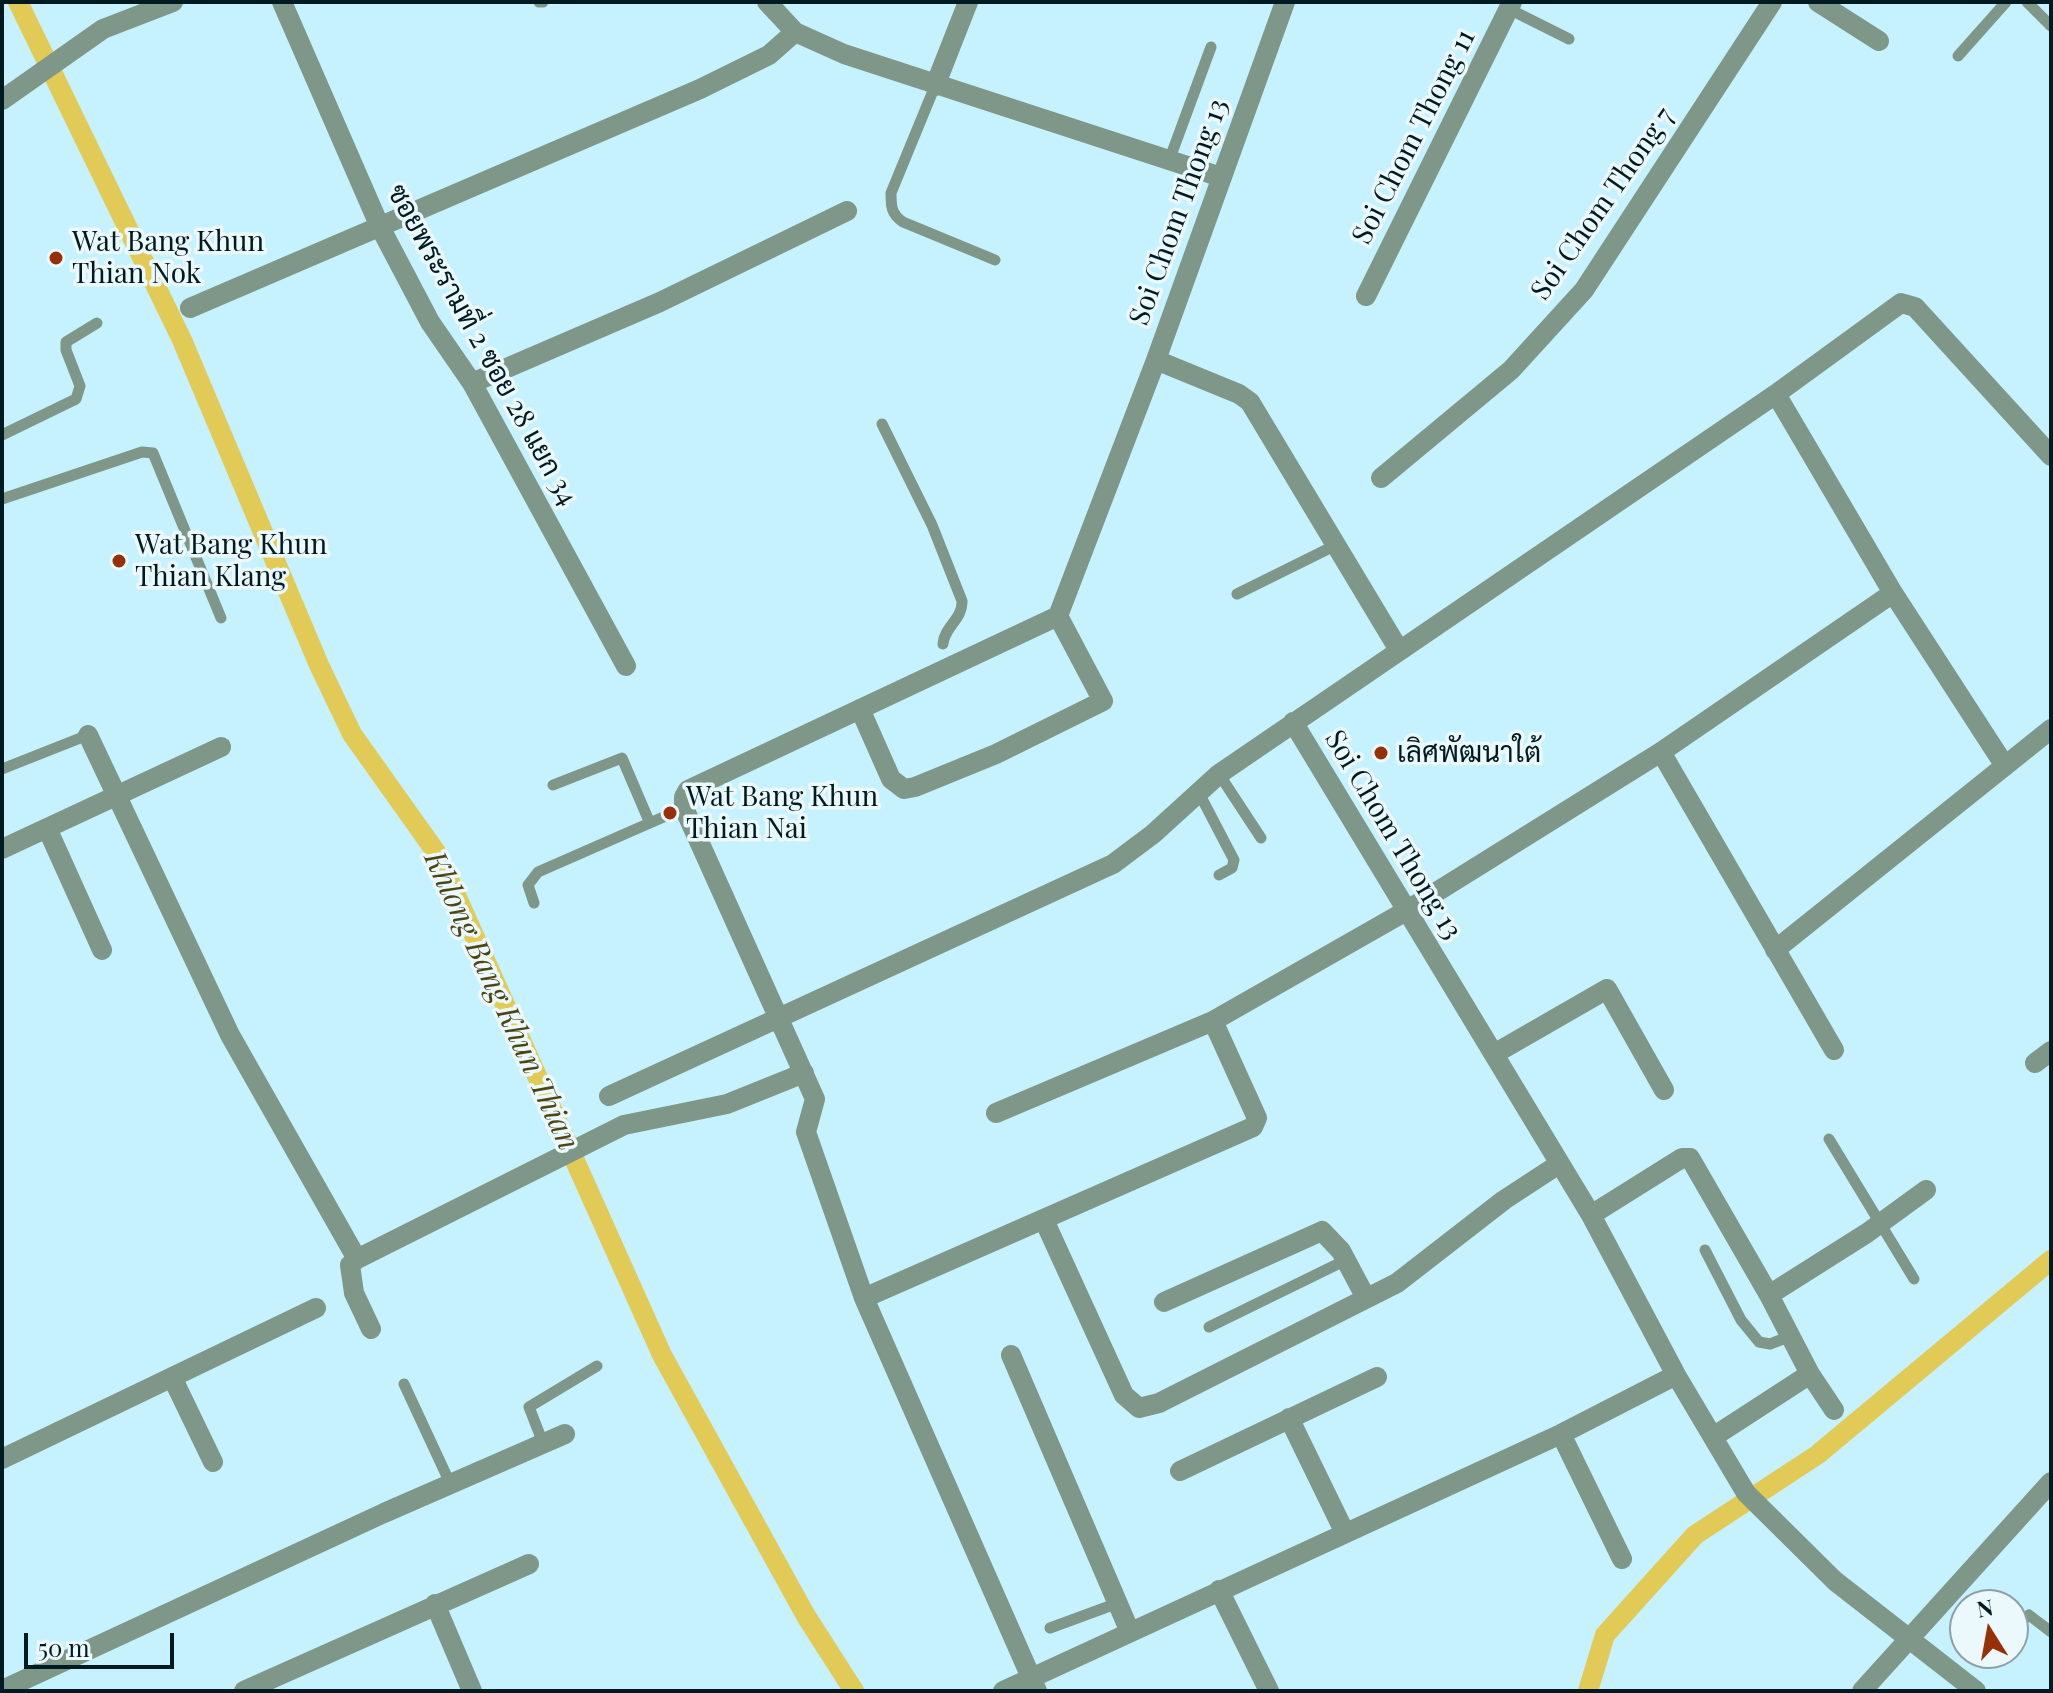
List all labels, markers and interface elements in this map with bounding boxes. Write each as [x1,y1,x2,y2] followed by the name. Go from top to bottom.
[1345,24,1483,250] street label: Soi Chom Thong 11
[1122,94,1236,330] street label: Soi Chom Thong 13
[1524,101,1682,307] street label: Soi Chom Thong 7
[380,179,584,511] street label: ซอยพระรามที่ 2 ซอย 28 แยก 34
[72,225,264,291] place label: Wat Bang Khun Thian Nok
[47,249,65,267] marker: Wat Bang Khun Thian Nok
[135,528,327,594] place label: Wat Bang Khun Thian Klang
[110,552,128,570] marker: Wat Bang Khun Thian Klang
[1317,724,1469,946] street label: Soi Chom Thong 13
[1397,736,1541,770] place label: เลิศพัฒนาใต้
[1372,744,1390,762] marker: เลิศพัฒนาใต้
[686,780,878,846] place label: Wat Bang Khun Thian Nai
[661,804,679,822] marker: Wat Bang Khun Thian Nai
[416,846,586,1156] water label: Khlong Bang Khun Thian
[1949,1589,2029,1669] north arrow
[1974,1591,1995,1624] text: N
[28,1617,178,1667] scale bar
[38,1631,90,1663] text: 50 m

